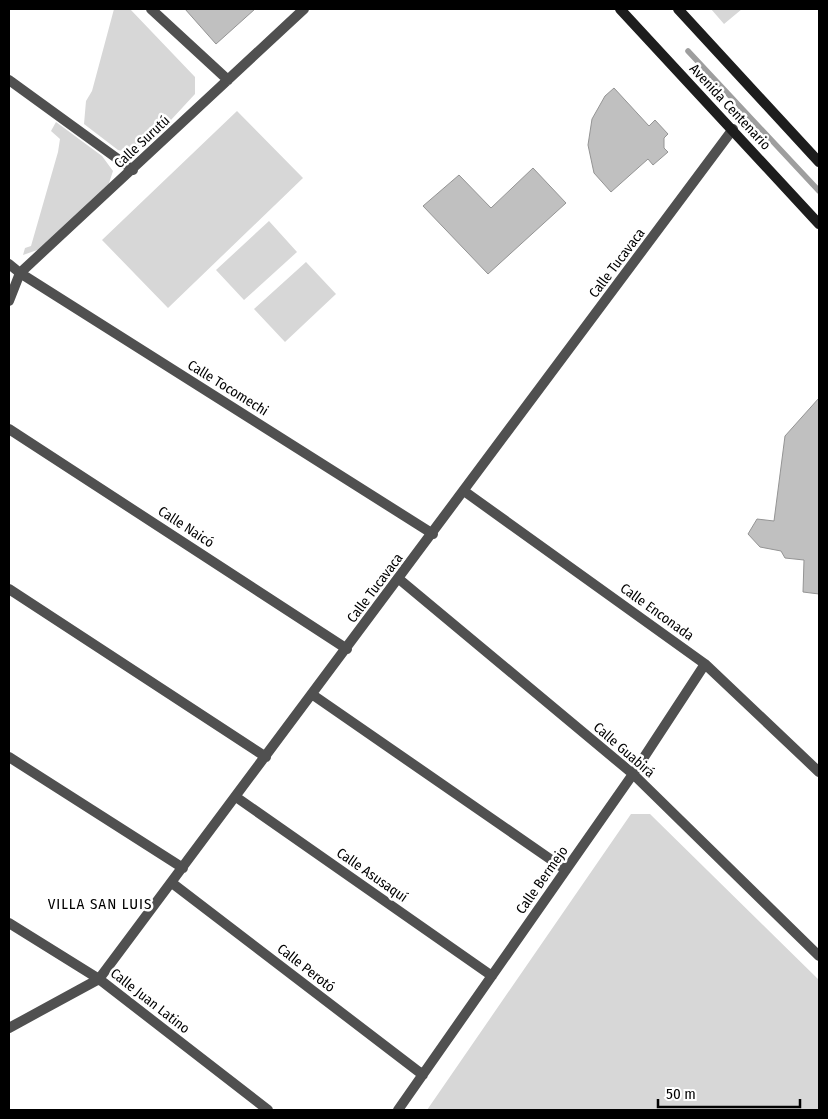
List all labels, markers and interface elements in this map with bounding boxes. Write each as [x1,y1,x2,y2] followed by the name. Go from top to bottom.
[686,60,774,154] street label: Avenida Centenario
[111,112,173,172] street label: Calle Surutú
[585,225,649,301] street label: Calle Tucavaca
[184,356,272,420] street label: Calle Tocomechi
[155,503,217,551] street label: Calle Naicó
[343,550,407,626] street label: Calle Tucavaca
[617,580,697,644] street label: Calle Enconada
[590,719,658,781] street label: Calle Guabirá
[512,843,572,917] street label: Calle Bermejo
[333,844,411,906] street label: Calle Asusaquí
[48,895,152,913] district label: VILLA SAN LUIS
[274,940,338,996] street label: Calle Perotó
[107,965,193,1037] street label: Calle Juan Latino
[658,1076,800,1108] scale bar
[666,1085,696,1103] text: 50 m

